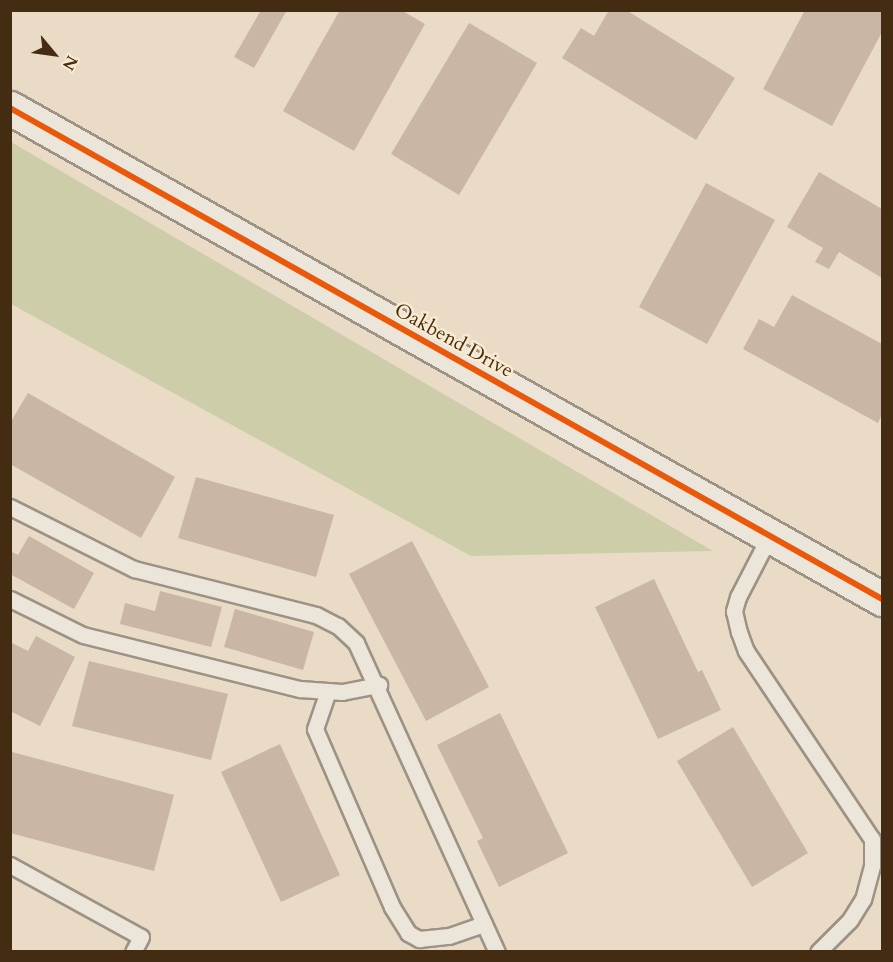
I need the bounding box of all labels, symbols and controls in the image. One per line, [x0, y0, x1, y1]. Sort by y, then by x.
north arrow [24, 24, 84, 84]
text: N [57, 51, 83, 74]
street label: Oakbend Drive [390, 297, 518, 383]

